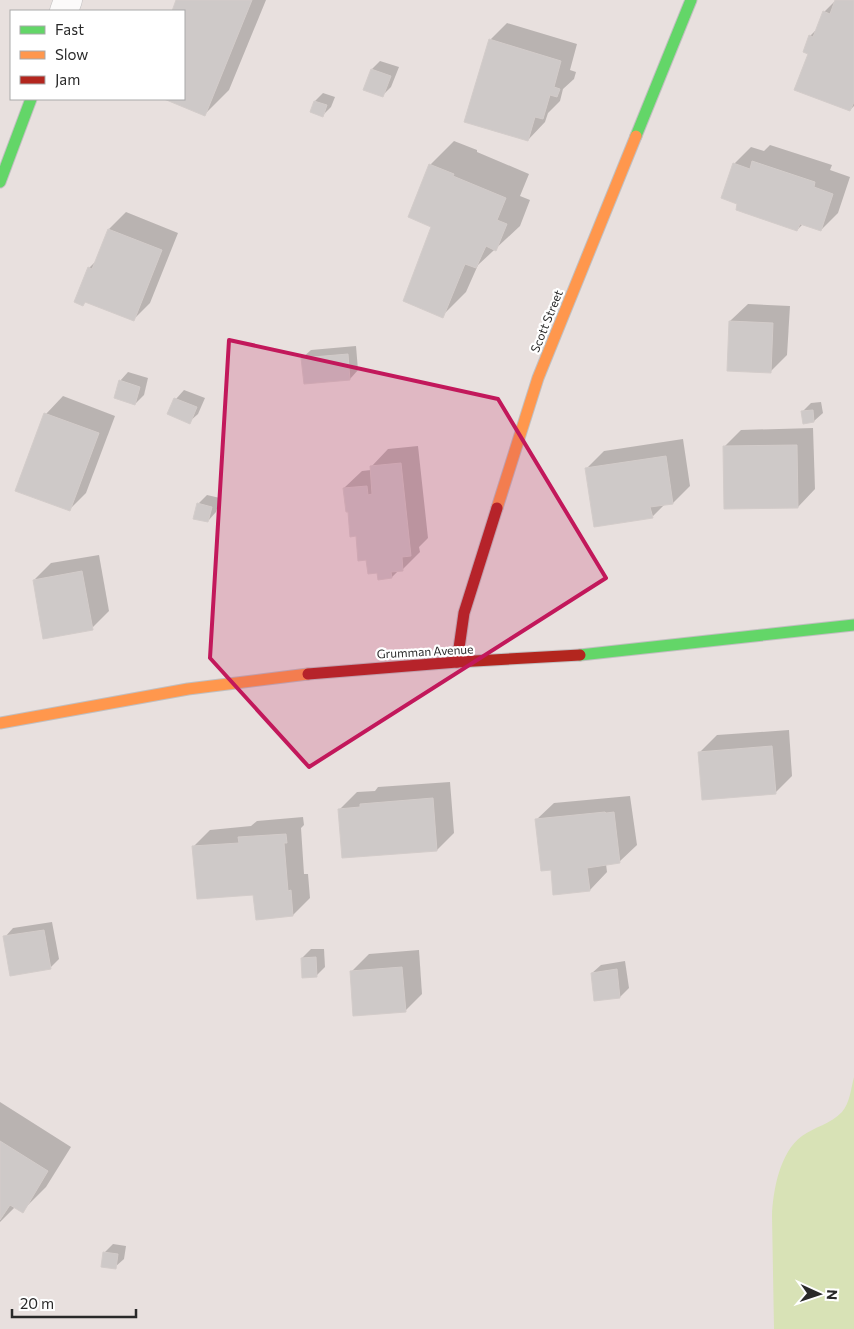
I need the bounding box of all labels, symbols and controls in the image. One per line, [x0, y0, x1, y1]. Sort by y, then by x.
legend [10, 10, 185, 100]
text: Fast [55, 20, 84, 38]
text: Slow [55, 45, 88, 63]
text: Jam [55, 70, 80, 88]
street label: Scott Street [527, 288, 565, 354]
street label: Grumman Avenue [376, 641, 474, 661]
north arrow [794, 1269, 844, 1319]
scale bar [12, 1286, 136, 1318]
text: N [824, 1289, 841, 1300]
text: 20 m [20, 1294, 54, 1312]

